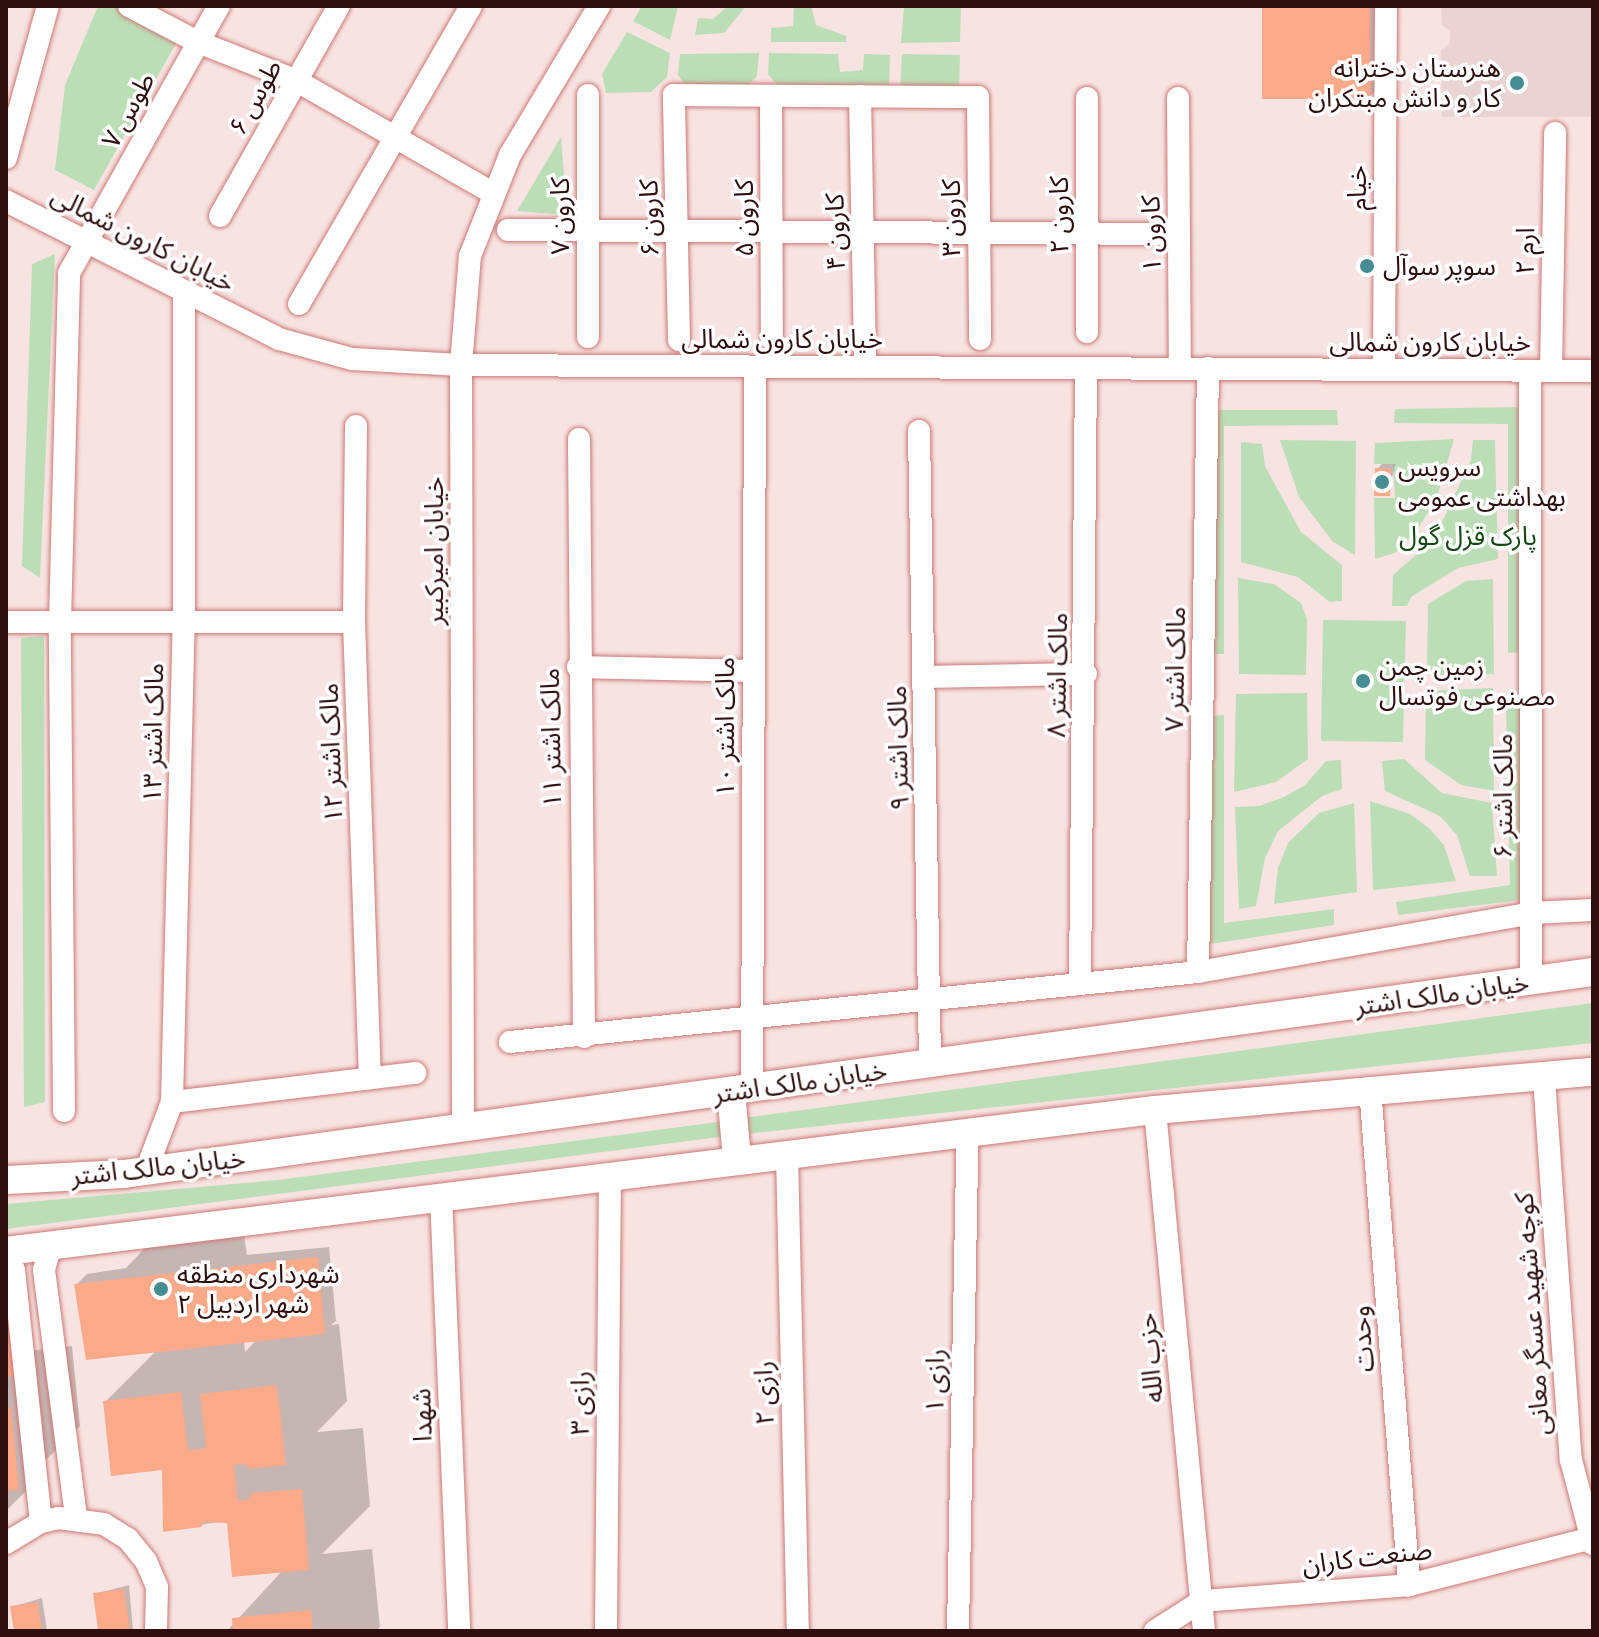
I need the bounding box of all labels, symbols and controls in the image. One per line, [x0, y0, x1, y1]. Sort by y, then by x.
place label: هنرستان دخترانه کار و دانش مبتکران [1308, 52, 1501, 114]
street label: طوس ۶ [222, 54, 288, 140]
street label: طوس ۷ [95, 67, 161, 153]
marker: هنرستان دخترانه کار و دانش مبتکران [1508, 74, 1526, 92]
street label: خیام [1341, 165, 1373, 211]
street label: کارون ۲ [1043, 176, 1075, 254]
street label: کارون ۷ [544, 177, 576, 255]
street label: خیابان کارون شمالی [46, 179, 240, 299]
street label: کارون ۶ [633, 179, 665, 257]
street label: کارون ۵ [728, 179, 760, 257]
street label: کارون ۳ [935, 179, 967, 257]
street label: کارون ۴ [819, 193, 851, 271]
street label: کارون ۱ [1135, 195, 1167, 273]
street label: ارم ۲ [1509, 227, 1541, 275]
place label: سوپر سوآل [1383, 250, 1496, 282]
marker: سوپر سوآل [1358, 257, 1376, 275]
street label: خیابان کارون شمالی [681, 323, 883, 355]
street label: خیابان کارون شمالی [1329, 326, 1531, 358]
place label: سرویس بهداشتی عمومی [1398, 451, 1566, 512]
marker: سرویس بهداشتی عمومی [1373, 473, 1391, 491]
street label: خیابان امیرکبیر [418, 477, 450, 625]
park label: پارک قزل گول [1399, 520, 1537, 552]
street label: مالک اشتر ۷ [1158, 606, 1192, 732]
street label: مالک اشتر ۸ [1040, 612, 1074, 738]
place label: زمین چمن مصنوعی فوتسال [1379, 650, 1555, 712]
street label: مالک اشتر ۱۰ [709, 657, 741, 797]
street label: مالک اشتر ۱۳ [136, 663, 170, 803]
street label: مالک اشتر ۱۱ [534, 668, 568, 808]
marker: زمین چمن مصنوعی فوتسال [1354, 672, 1372, 690]
street label: مالک اشتر ۱۲ [313, 682, 349, 824]
street label: مالک اشتر ۹ [881, 685, 915, 811]
street label: مالک اشتر ۶ [1487, 733, 1519, 859]
street label: خیابان مالک اشتر [1353, 966, 1531, 1022]
street label: خیابان مالک اشتر [711, 1054, 889, 1110]
street label: خیابان مالک اشتر [69, 1142, 247, 1192]
street label: کوچه شهید عسگر معانی [1508, 1192, 1556, 1436]
place label: شهرداری منطقه ۲ شهر اردبیل [177, 1258, 340, 1320]
marker: شهرداری منطقه ۲ شهر اردبیل [152, 1280, 170, 1298]
street label: وحدت [1344, 1305, 1380, 1373]
street label: حزب الله [1131, 1312, 1169, 1404]
street label: رازی ۱ [919, 1349, 951, 1413]
street label: رازی ۲ [748, 1361, 780, 1425]
street label: رازی ۳ [564, 1371, 596, 1435]
street label: شهدا [405, 1388, 439, 1442]
street label: صنعت کاران [1300, 1534, 1434, 1580]

